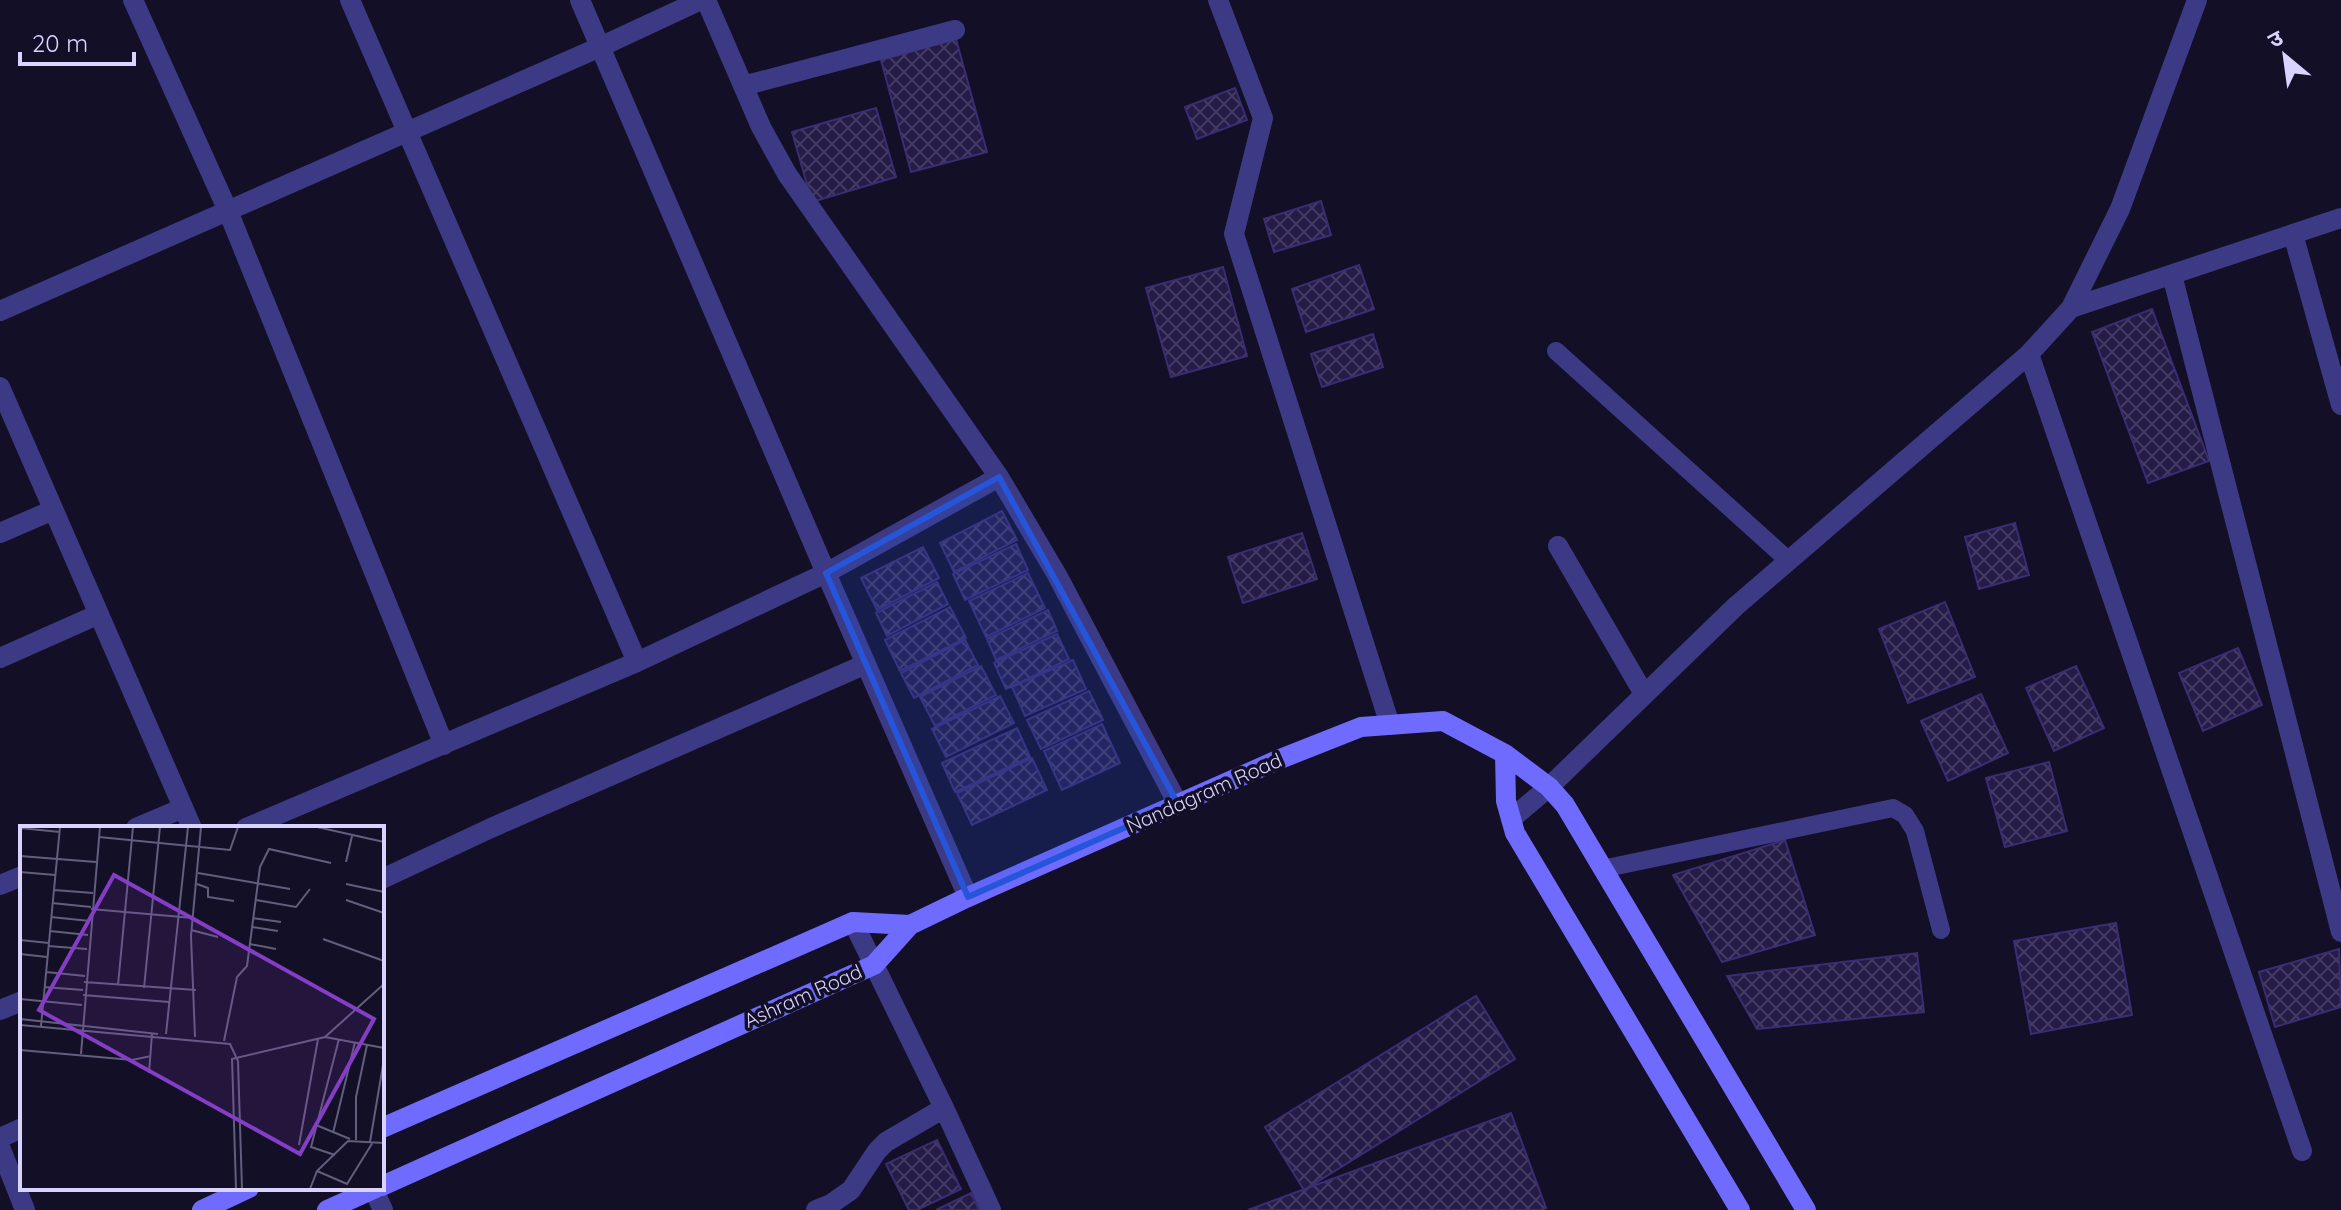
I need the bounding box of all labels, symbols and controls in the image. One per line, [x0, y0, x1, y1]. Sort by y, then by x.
scale bar [20, 16, 134, 66]
north arrow [2245, 16, 2325, 96]
text: उ [2263, 23, 2289, 54]
text: 20 m [32, 28, 88, 58]
street label: Nandagram Road [1122, 747, 1286, 838]
inset map [20, 826, 384, 1190]
street label: Ashram Road [740, 958, 866, 1033]

